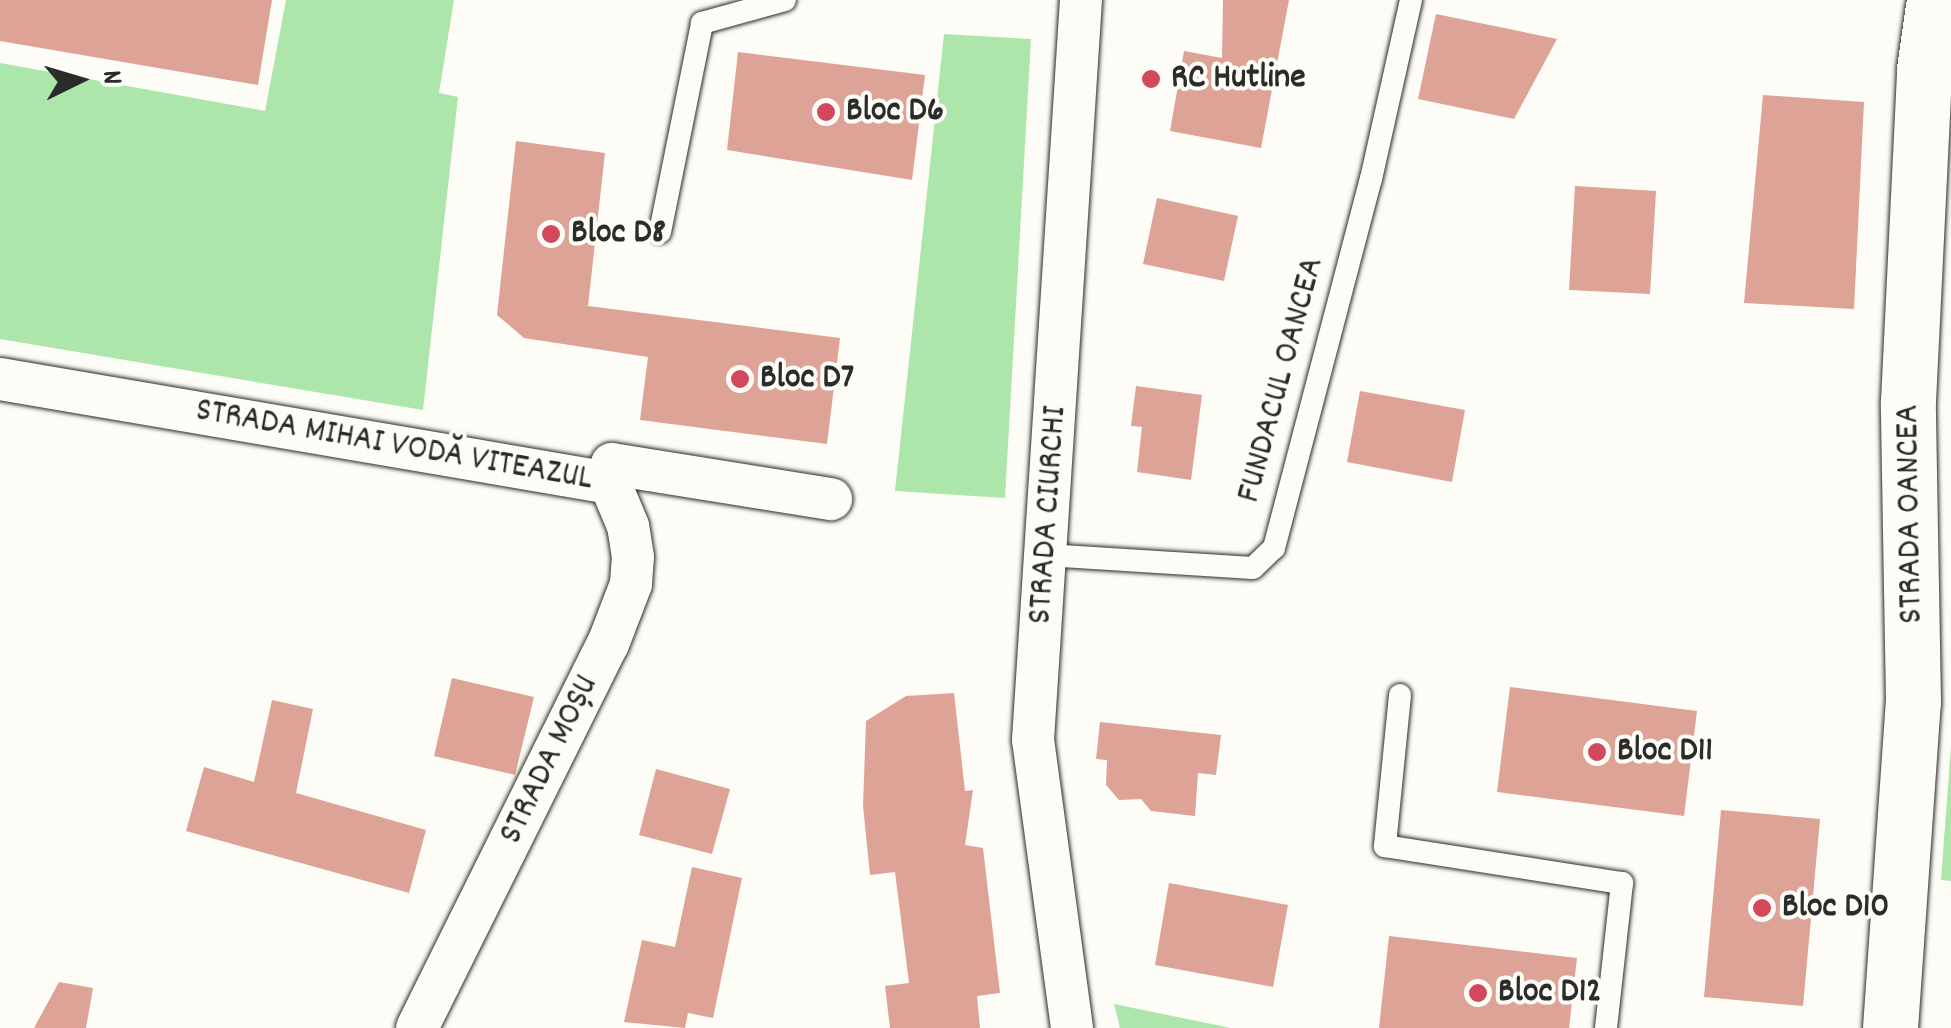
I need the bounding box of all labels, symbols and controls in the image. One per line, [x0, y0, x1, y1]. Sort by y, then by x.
north arrow [30, 30, 130, 130]
place label: RC Hutline [1171, 58, 1306, 100]
marker: RC Hutline [1140, 68, 1162, 90]
text: N [89, 69, 130, 86]
place label: Bloc D6 [846, 91, 944, 133]
marker: Bloc D6 [815, 101, 837, 123]
place label: Bloc D8 [571, 213, 666, 255]
marker: Bloc D8 [540, 223, 562, 245]
street label: FUNDACUL OANCEA [1229, 253, 1335, 507]
place label: Bloc D7 [760, 358, 854, 400]
marker: Bloc D7 [729, 368, 751, 390]
street label: STRADA MIHAI VODĂ VITEAZUL [192, 390, 596, 502]
street label: STRADA CIURCHI [1020, 404, 1078, 626]
street label: STRADA OANCEA [1888, 404, 1934, 624]
street label: STRADA MOȘU [491, 669, 609, 851]
place label: Bloc D11 [1617, 731, 1713, 773]
marker: Bloc D11 [1586, 741, 1608, 763]
place label: Bloc D10 [1782, 887, 1889, 929]
marker: Bloc D10 [1751, 897, 1773, 919]
place label: Bloc D12 [1498, 972, 1602, 1014]
marker: Bloc D12 [1467, 982, 1489, 1004]

